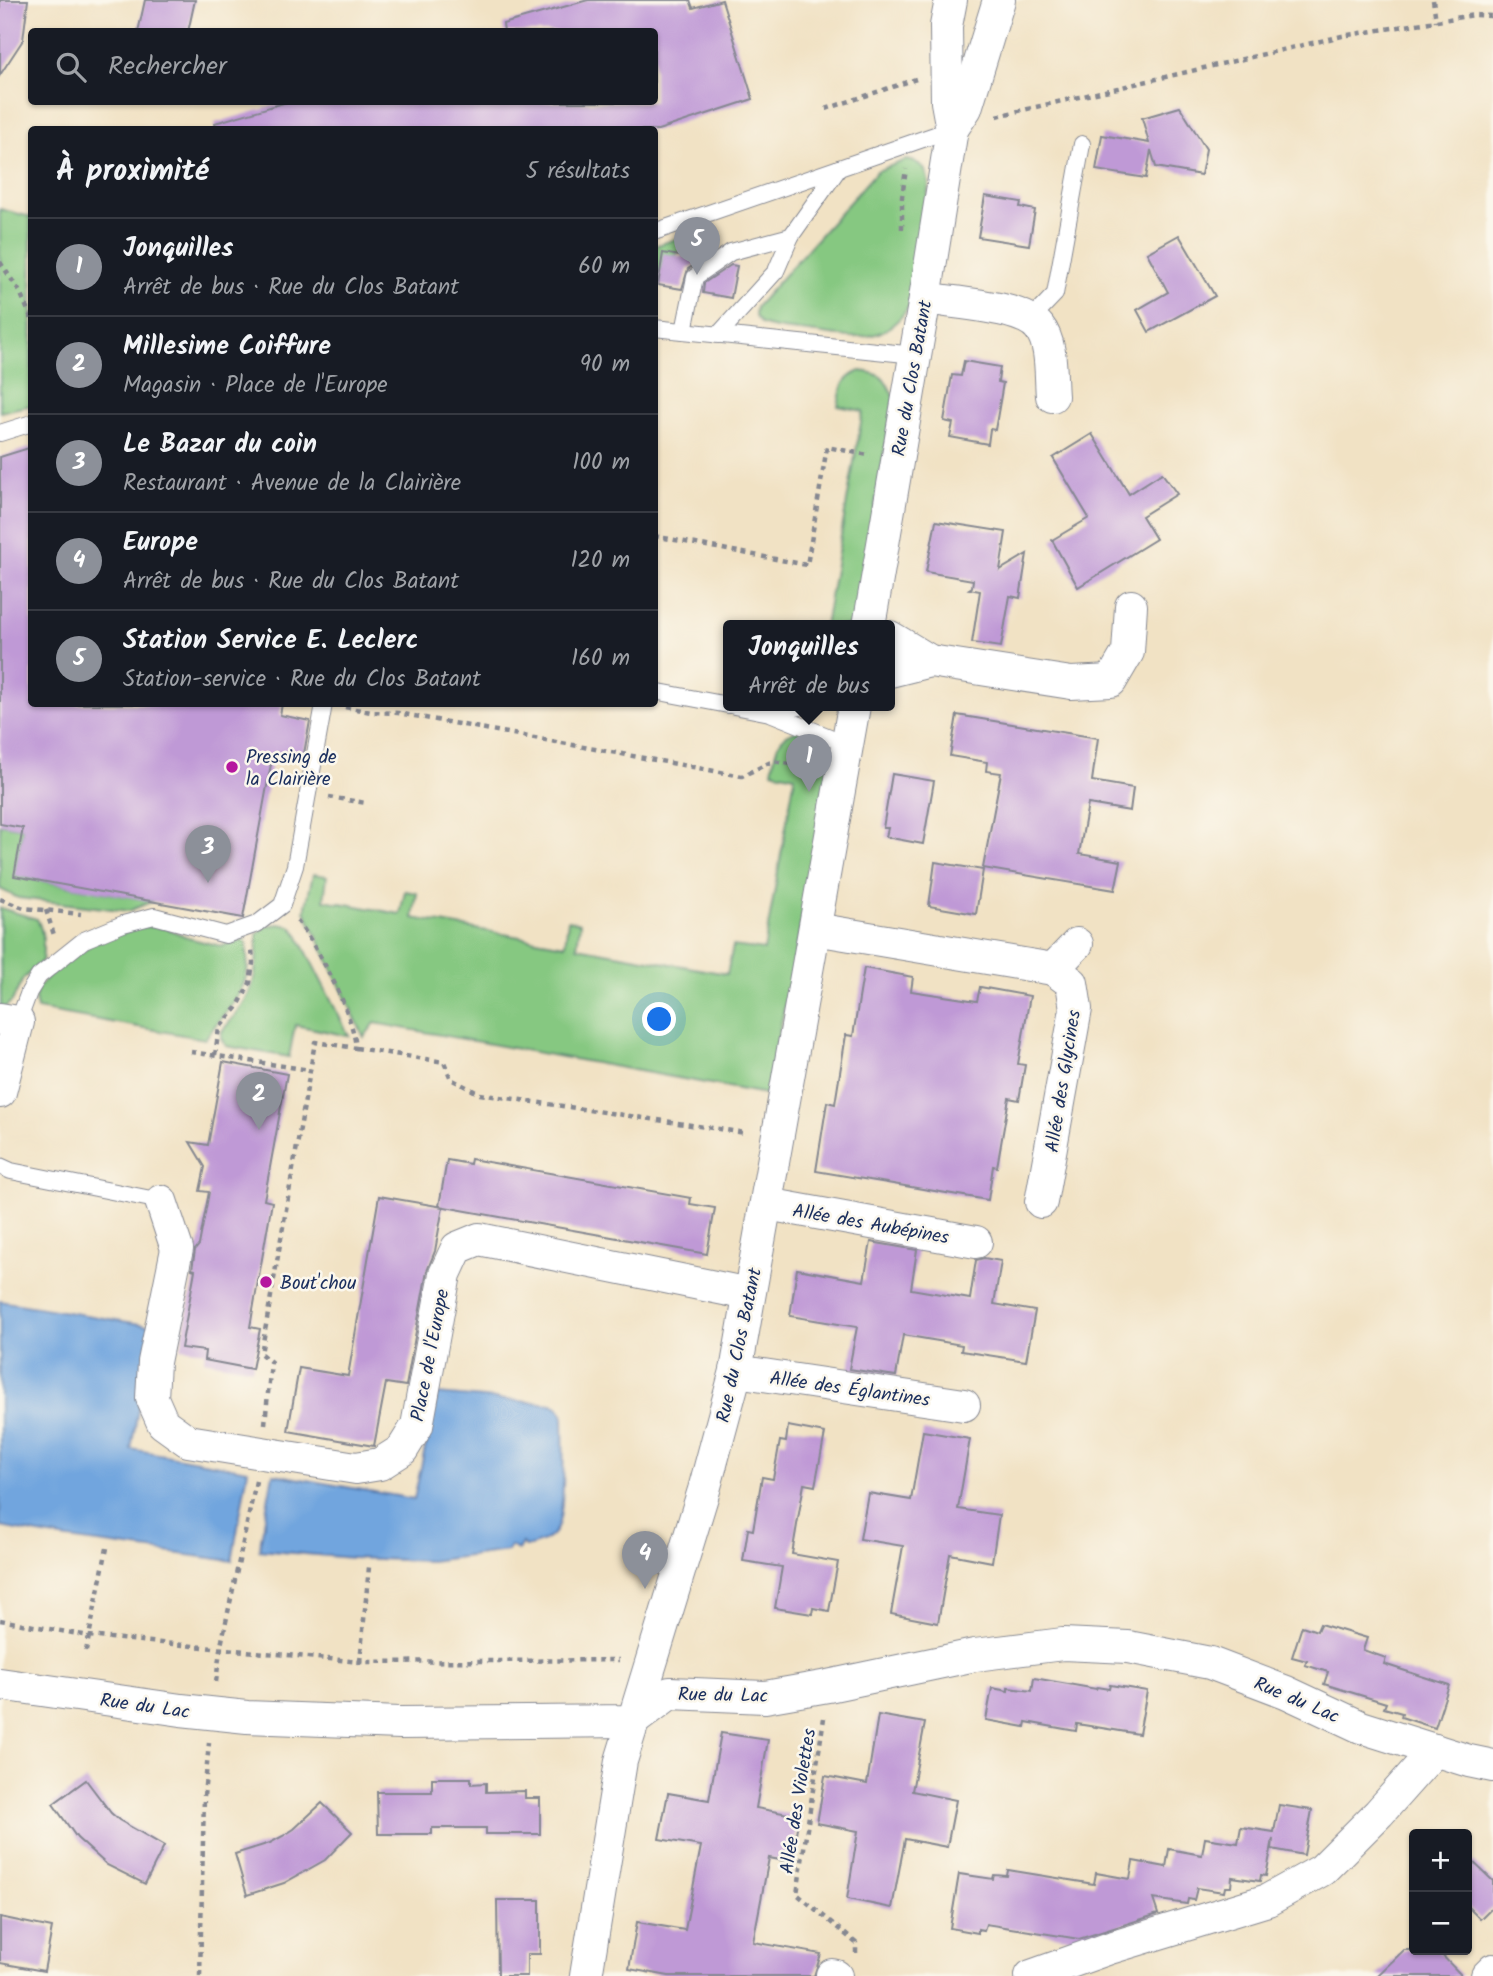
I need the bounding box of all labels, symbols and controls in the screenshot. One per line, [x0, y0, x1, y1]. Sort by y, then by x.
search box [28, 28, 658, 105]
text: Rechercher [108, 46, 227, 88]
icon: search [52, 48, 90, 86]
text: À proximité [56, 148, 209, 196]
text: 5 résultats [526, 154, 630, 190]
pin: 5 [674, 217, 720, 275]
text: Jonquilles [123, 228, 233, 270]
text: 1 [76, 249, 82, 285]
text: 60 m [578, 249, 630, 285]
text: Arrêt de bus · Rue du Clos Batant [123, 270, 459, 306]
street label: Rue du Clos Batant [884, 297, 942, 459]
text: Millesime Coiffure [123, 326, 331, 368]
text: 2 [72, 347, 86, 383]
text: 90 m [580, 347, 630, 383]
text: Magasin · Place de l'Europe [123, 368, 388, 404]
text: Le Bazar du coin [123, 424, 317, 466]
text: 3 [73, 445, 85, 481]
text: 100 m [572, 445, 630, 481]
text: Restaurant · Avenue de la Clairière [123, 466, 461, 502]
text: Europe [123, 522, 198, 564]
text: 4 [73, 543, 85, 579]
text: 120 m [570, 543, 630, 579]
text: Arrêt de bus · Rue du Clos Batant [123, 564, 459, 600]
text: Station Service E. Leclerc [123, 620, 419, 662]
popup [723, 620, 895, 711]
text: Jonquilles [748, 627, 859, 669]
text: 5 [73, 641, 85, 677]
text: 160 m [571, 641, 630, 677]
text: Station-service · Rue du Clos Batant [123, 662, 481, 698]
text: Arrêt de bus [748, 669, 870, 705]
pin: 1 [786, 734, 832, 792]
place label: Pressing de la Clairière [246, 743, 337, 795]
marker: Pressing de la Clairière [224, 759, 240, 775]
pin: 3 [185, 825, 231, 883]
your location [642, 1002, 676, 1036]
street label: Allée des Glycines [1038, 1008, 1090, 1155]
pin: 2 [236, 1072, 282, 1130]
street label: Allée des Aubépines [790, 1196, 951, 1254]
street label: Rue du Clos Batant [709, 1265, 771, 1426]
place label: Bout'chou [280, 1269, 356, 1299]
marker: Bout'chou [258, 1274, 274, 1290]
street label: Place de l'Europe [403, 1286, 459, 1424]
street label: Allée des Églantines [768, 1364, 932, 1416]
pin: 4 [622, 1531, 668, 1589]
street label: Rue du Lac [1249, 1669, 1344, 1732]
street label: Rue du Lac [678, 1680, 768, 1712]
street label: Rue du Lac [98, 1686, 192, 1728]
street label: Allée des Violettes [773, 1726, 825, 1876]
map controls [1409, 1829, 1472, 1955]
button: + [1409, 1829, 1472, 1892]
button: − [1409, 1892, 1472, 1955]

